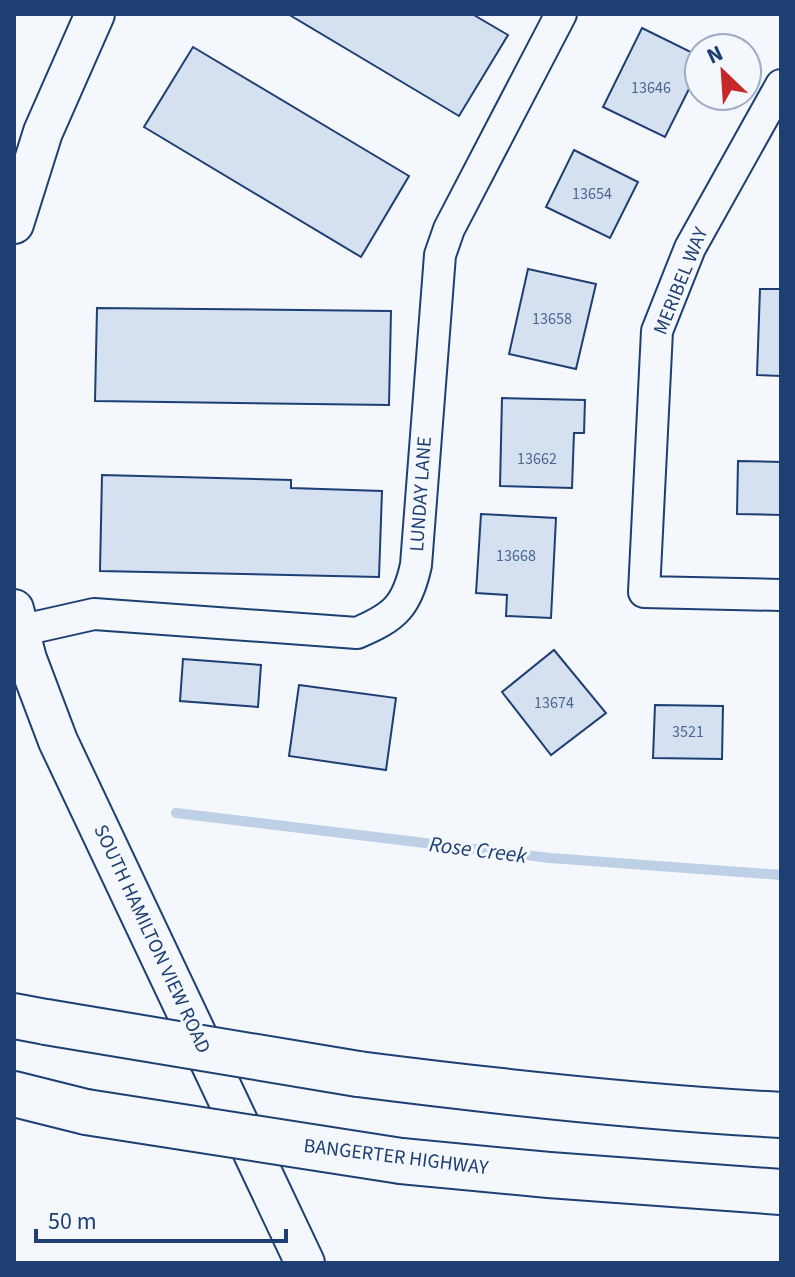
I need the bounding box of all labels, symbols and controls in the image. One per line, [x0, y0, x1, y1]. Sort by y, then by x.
north arrow [683, 32, 763, 112]
text: N [702, 37, 728, 72]
house number: 13646 [631, 77, 671, 99]
house number: 13654 [572, 183, 612, 205]
street label: MERIBEL WAY [647, 223, 715, 339]
house number: 13658 [532, 308, 572, 330]
street label: LUNDAY LANE [403, 436, 439, 552]
house number: 13662 [517, 448, 557, 470]
house number: 13668 [496, 545, 536, 567]
house number: 13674 [534, 692, 574, 714]
house number: 3521 [672, 721, 704, 743]
street label: SOUTH HAMILTON VIEW ROAD [87, 820, 217, 1058]
water label: Rose Creek [427, 828, 529, 872]
street label: BANGERTER HIGHWAY [302, 1132, 490, 1182]
scale bar [36, 1193, 286, 1243]
text: 50 m [48, 1204, 97, 1239]

